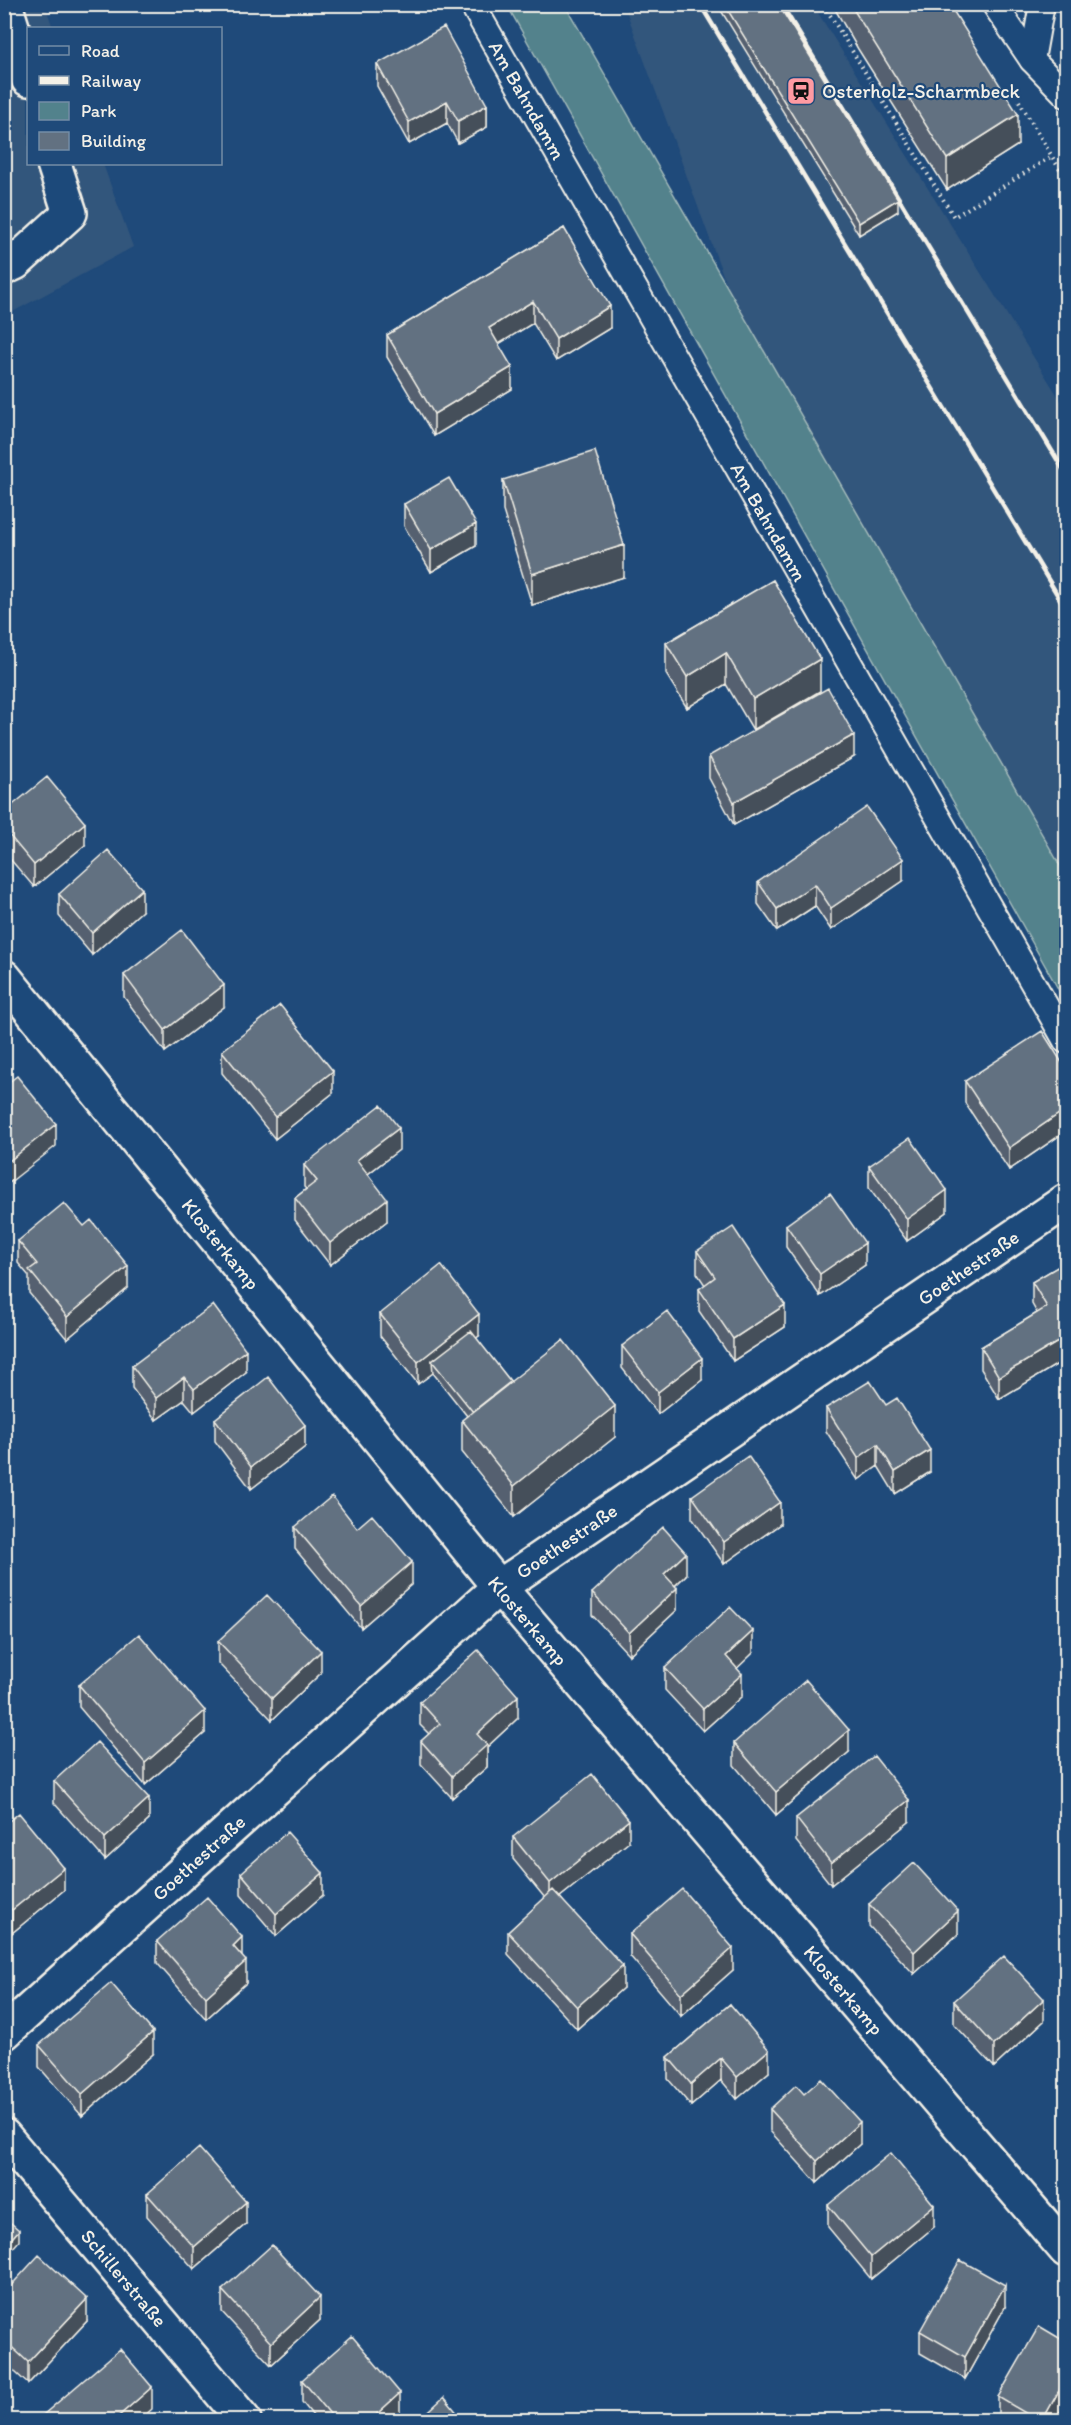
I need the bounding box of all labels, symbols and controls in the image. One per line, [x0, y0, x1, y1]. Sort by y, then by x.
legend [27, 27, 222, 165]
street label: Am Bahndamm [484, 37, 571, 164]
text: Road [81, 40, 120, 62]
text: Railway [81, 70, 142, 92]
station icon: Osterholz-Scharmbeck [785, 75, 817, 107]
place label: Osterholz-Scharmbeck [822, 79, 1021, 103]
text: Park [81, 100, 116, 122]
text: Building [81, 130, 147, 152]
street label: Am Bahndamm [725, 458, 812, 586]
street label: Klosterkamp [177, 1194, 265, 1295]
street label: Goethestraße [913, 1225, 1023, 1310]
street label: Goethestraße [511, 1498, 622, 1584]
street label: Klosterkamp [483, 1571, 573, 1671]
street label: Goethestraße [147, 1809, 250, 1906]
street label: Klosterkamp [799, 1940, 889, 2040]
street label: Schillerstraße [76, 2224, 172, 2332]

